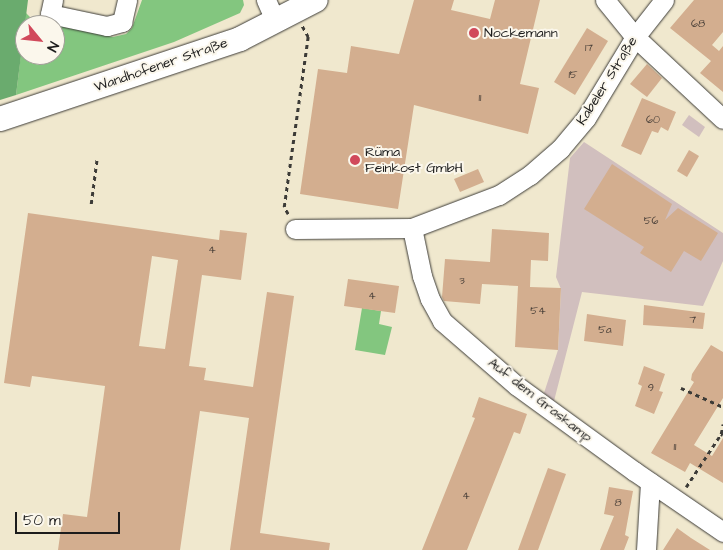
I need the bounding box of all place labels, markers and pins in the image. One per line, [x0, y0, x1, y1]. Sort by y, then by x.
place label: Nockemann [484, 25, 558, 41]
marker: Nockemann [468, 27, 480, 39]
place label: Rüma Feinkost GmbH [365, 144, 463, 176]
marker: Rüma Feinkost GmbH [349, 154, 361, 166]

